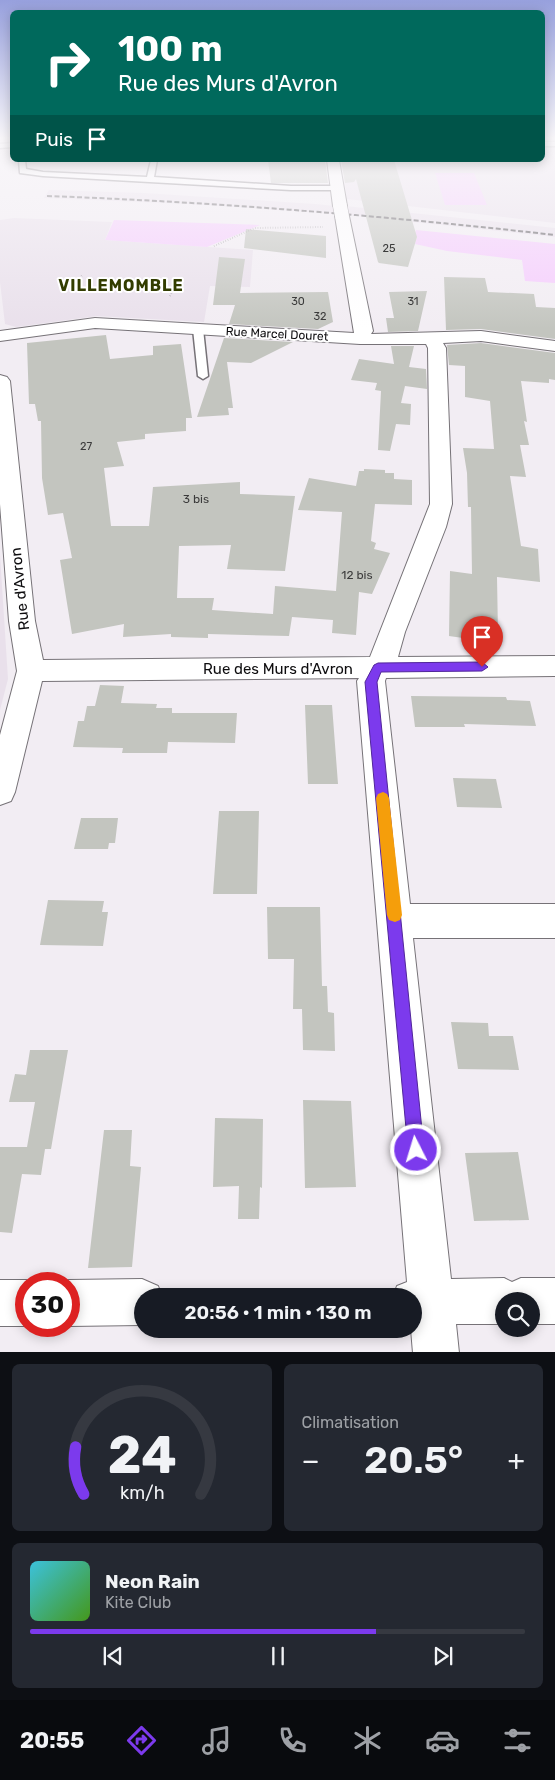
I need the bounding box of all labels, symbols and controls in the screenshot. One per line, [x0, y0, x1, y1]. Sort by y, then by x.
text: 100 m [118, 28, 223, 70]
icon: right [35, 30, 100, 95]
text: Rue des Murs d'Avron [118, 70, 338, 97]
icon: arrive [83, 125, 111, 153]
text: Puis [35, 128, 73, 151]
house number: 25 [383, 242, 396, 255]
district label: VILLEMOMBLE [58, 276, 184, 295]
house number: 30 [291, 295, 305, 308]
house number: 31 [407, 295, 419, 308]
house number: 32 [313, 310, 327, 323]
street label: Rue Marcel Douret [225, 324, 329, 344]
house number: 27 [80, 440, 92, 453]
house number: 3 bis [183, 492, 209, 506]
street label: Rue d'Avron [7, 547, 33, 631]
house number: 12 bis [341, 568, 373, 582]
pin [461, 616, 503, 667]
icon: arrive [468, 623, 496, 651]
street label: Rue des Murs d'Avron [203, 660, 353, 678]
position arrow [389, 1123, 441, 1175]
speed limit sign: 30 [15, 1272, 80, 1337]
map controls [495, 1292, 540, 1337]
button: search [495, 1292, 540, 1337]
text: 20:56 · 1 min · 130 m [185, 1301, 371, 1324]
text: Climatisation [302, 1413, 399, 1432]
text: 24 [107, 1424, 176, 1486]
text: 20.5° [364, 1437, 463, 1483]
text: − [302, 1444, 320, 1477]
text: + [508, 1444, 525, 1477]
text: km/h [119, 1482, 164, 1503]
text: Neon Rain [105, 1570, 200, 1593]
text: Kite Club [105, 1593, 171, 1612]
icon: previous [99, 1642, 127, 1670]
icon: pause [264, 1642, 292, 1670]
icon: next [429, 1642, 457, 1670]
icon: directions [124, 1723, 159, 1758]
icon: music [199, 1723, 234, 1758]
icon: phone [275, 1723, 310, 1758]
icon: climate [350, 1723, 385, 1758]
icon: car [425, 1723, 460, 1758]
icon: filters [500, 1723, 535, 1758]
text: 20:55 [20, 1727, 84, 1754]

